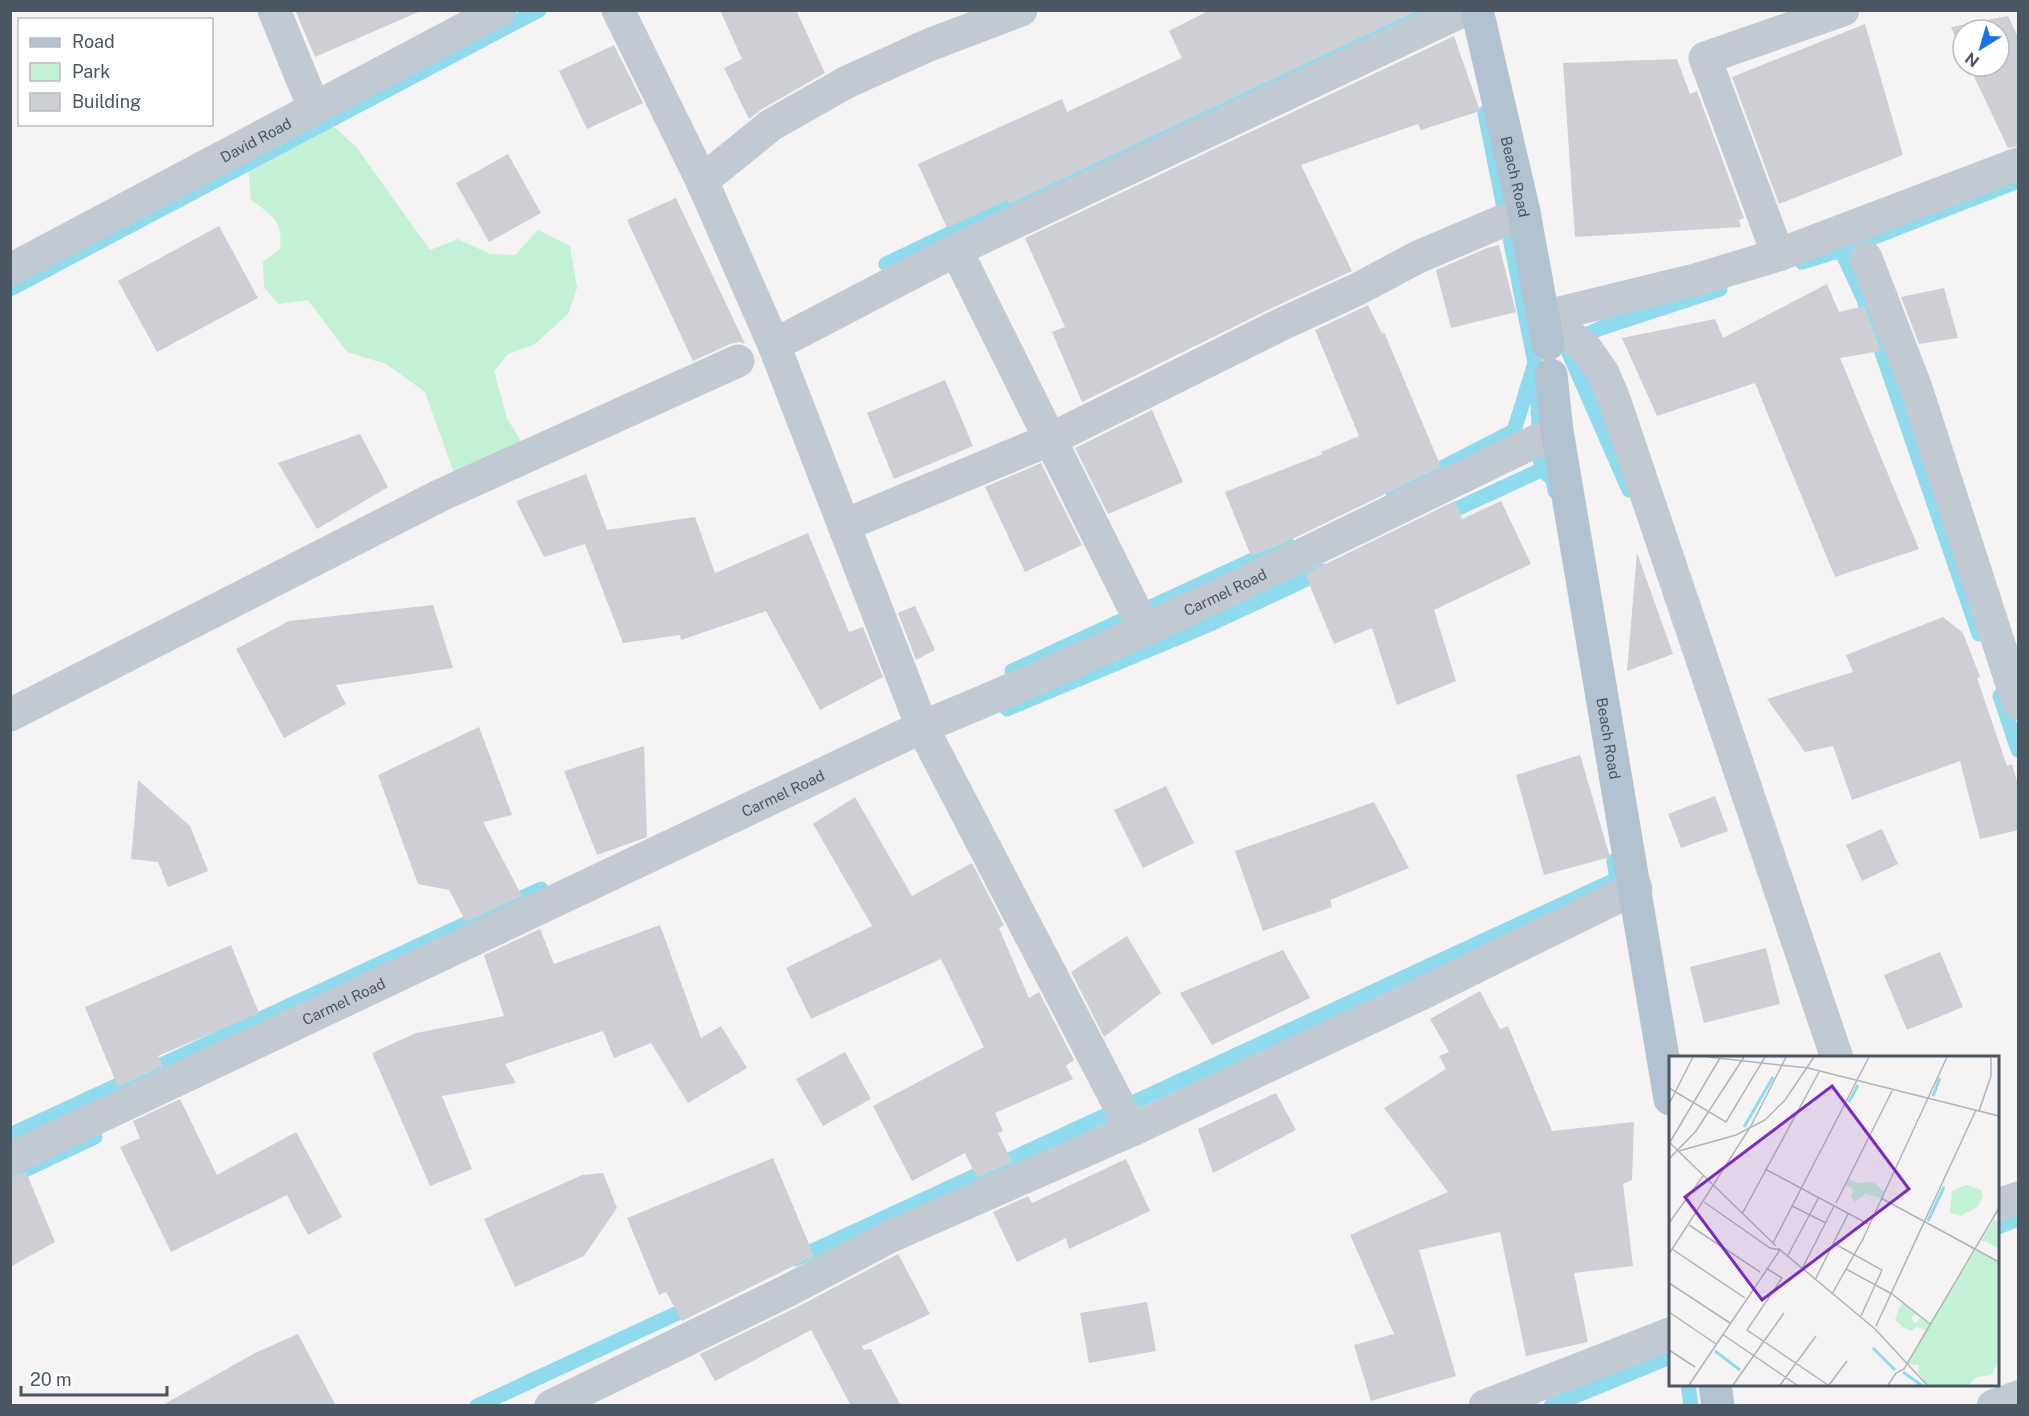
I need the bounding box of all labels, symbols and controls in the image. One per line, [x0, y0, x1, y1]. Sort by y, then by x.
legend [18, 18, 213, 126]
north arrow [1951, 18, 2011, 78]
text: Road [72, 31, 115, 52]
text: N [1962, 48, 1983, 71]
text: Park [72, 61, 110, 82]
text: Building [72, 91, 141, 112]
street label: David Road [217, 114, 294, 165]
street label: Beach Road [1498, 134, 1533, 218]
street label: Carmel Road [1181, 565, 1269, 619]
street label: Beach Road [1594, 696, 1624, 781]
street label: Carmel Road [739, 766, 827, 820]
street label: Carmel Road [299, 974, 388, 1028]
inset map [1669, 1056, 1999, 1386]
scale bar [21, 1359, 166, 1397]
text: 20 m [30, 1369, 72, 1390]

